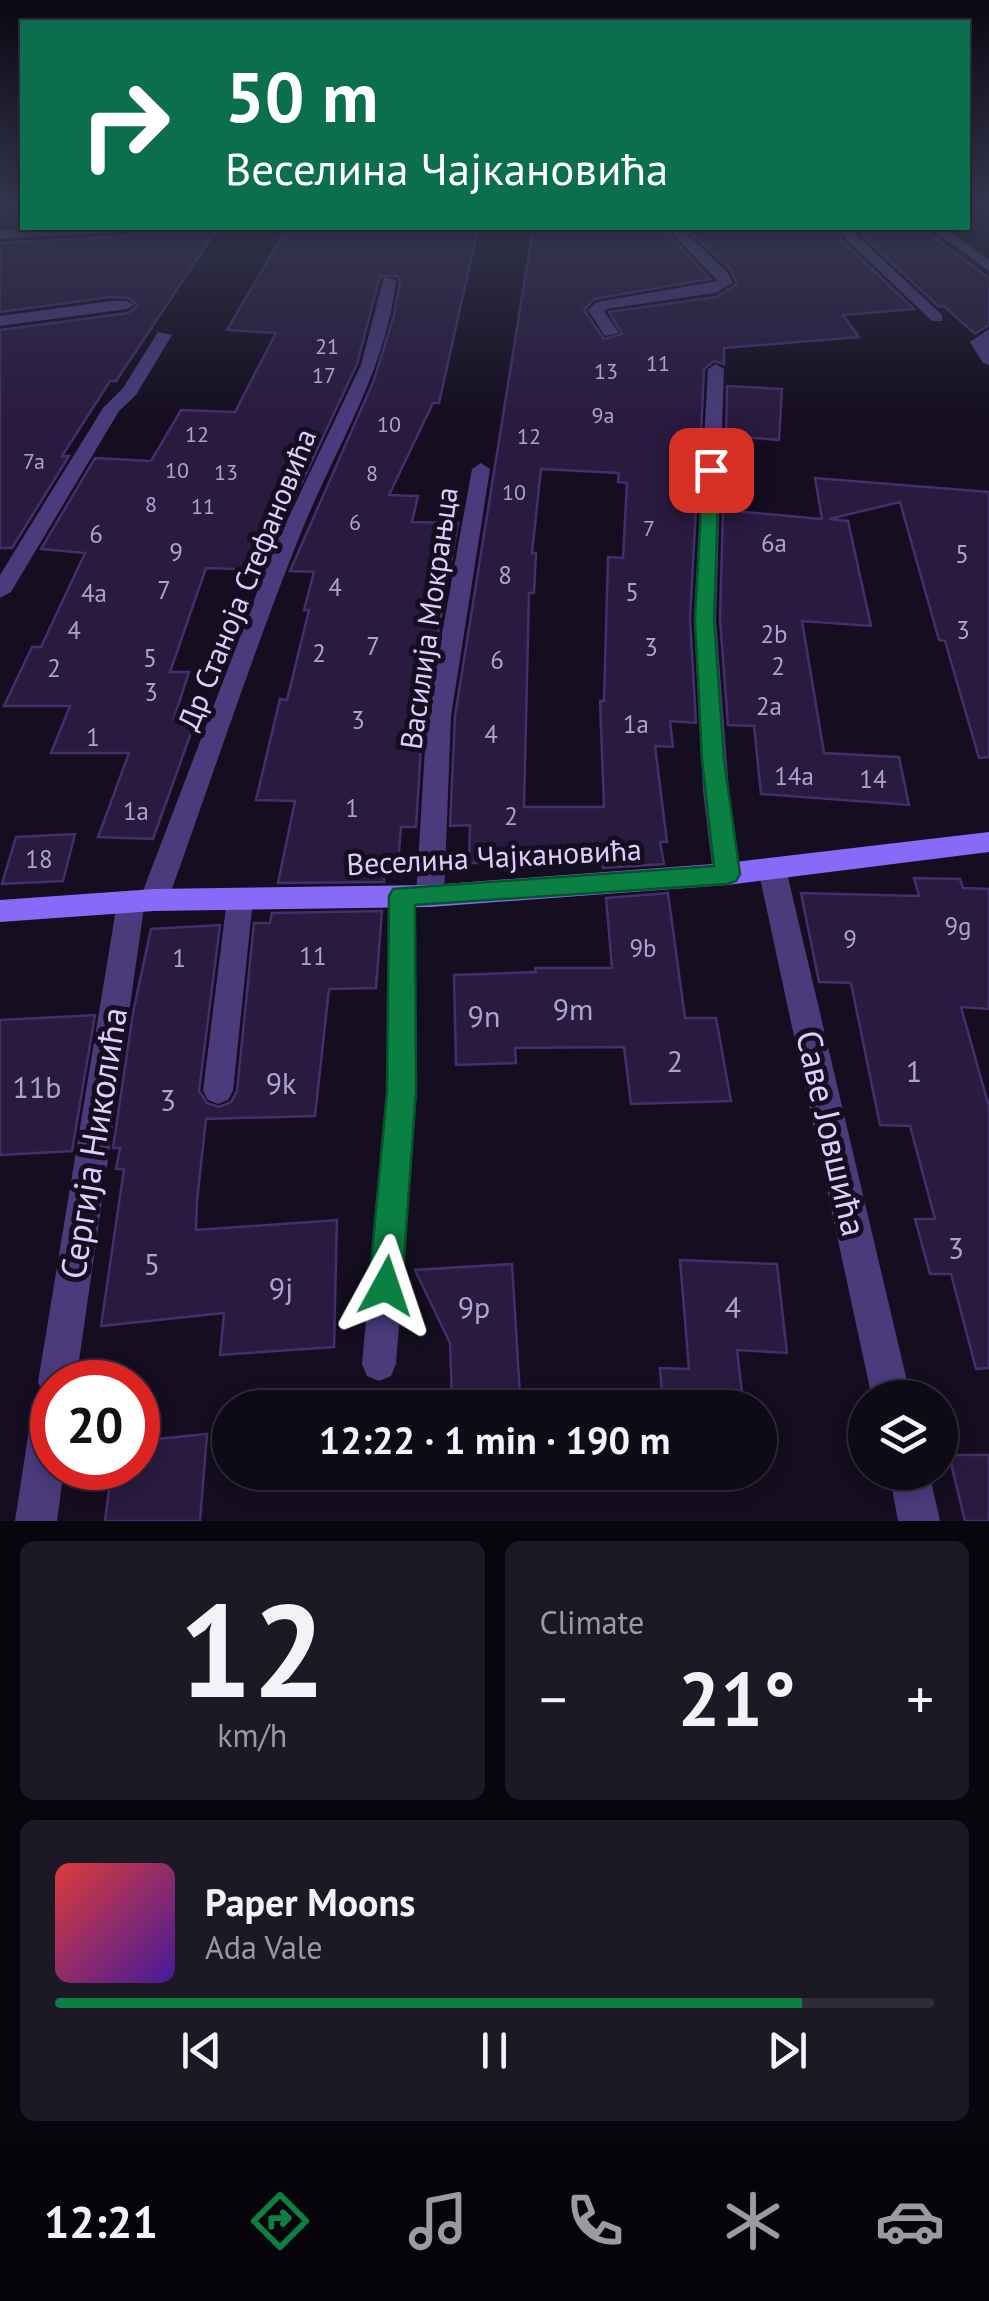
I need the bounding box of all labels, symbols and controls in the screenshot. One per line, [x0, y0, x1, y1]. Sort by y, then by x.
text: 50 m [225, 51, 378, 141]
icon: right [60, 60, 190, 190]
text: Веселина Чајкановића [225, 139, 668, 197]
house number: 21 [315, 332, 339, 360]
house number: 11 [646, 349, 670, 377]
house number: 13 [594, 357, 618, 385]
house number: 17 [312, 361, 336, 389]
house number: 9a [592, 401, 614, 429]
house number: 10 [377, 410, 401, 438]
house number: 12 [185, 420, 209, 448]
house number: 12 [517, 422, 541, 450]
street label: Др Станоја Стефановића [168, 423, 324, 735]
pin [669, 428, 754, 513]
icon: arrive [684, 443, 739, 498]
house number: 7a [23, 447, 45, 475]
house number: 10 [165, 456, 189, 484]
house number: 13 [214, 458, 238, 486]
house number: 8 [366, 459, 378, 487]
house number: 10 [502, 478, 526, 506]
street label: Василија Мокрањца [390, 484, 466, 752]
house number: 8 [145, 490, 157, 518]
house number: 11 [191, 492, 215, 520]
house number: 6 [349, 508, 361, 536]
house number: 7 [643, 514, 655, 542]
house number: 6 [89, 518, 103, 550]
house number: 6a [761, 527, 787, 559]
house number: 9 [169, 536, 183, 568]
house number: 5 [955, 538, 969, 570]
house number: 8 [498, 559, 512, 591]
house number: 4 [328, 571, 342, 603]
house number: 7 [157, 574, 171, 606]
house number: 5 [625, 576, 639, 608]
house number: 4a [81, 577, 107, 609]
house number: 4 [67, 614, 81, 646]
house number: 3 [956, 614, 970, 646]
house number: 2b [760, 618, 788, 650]
house number: 7 [366, 630, 380, 662]
house number: 3 [644, 631, 658, 663]
house number: 2 [312, 637, 326, 669]
house number: 5 [143, 642, 157, 674]
house number: 6 [490, 644, 504, 676]
house number: 2 [771, 650, 785, 682]
house number: 2 [47, 652, 61, 684]
house number: 3 [144, 676, 158, 708]
house number: 2a [756, 690, 782, 722]
house number: 3 [351, 704, 365, 736]
house number: 1a [623, 708, 649, 740]
house number: 4 [484, 718, 498, 750]
house number: 1 [86, 721, 100, 753]
house number: 14a [774, 760, 814, 792]
house number: 14 [859, 763, 887, 795]
house number: 1 [345, 792, 359, 824]
house number: 1a [123, 795, 149, 827]
house number: 2 [504, 800, 518, 832]
street label: Веселина Чајкановића [345, 829, 643, 883]
house number: 18 [25, 843, 53, 875]
house number: 9g [944, 910, 972, 942]
house number: 9 [843, 923, 857, 955]
house number: 9b [629, 932, 657, 964]
house number: 11 [299, 940, 327, 972]
house number: 1 [172, 942, 186, 974]
house number: 9m [553, 989, 593, 1028]
house number: 9n [468, 996, 500, 1035]
street label: Сергија Николића [49, 1004, 137, 1282]
street label: Саве Јовшића [786, 1026, 878, 1240]
house number: 2 [667, 1041, 683, 1080]
house number: 1 [906, 1051, 922, 1090]
house number: 9k [266, 1063, 297, 1102]
house number: 11b [13, 1067, 61, 1106]
house number: 3 [160, 1080, 176, 1119]
house number: 3 [948, 1228, 964, 1267]
position arrow [334, 1234, 438, 1338]
house number: 5 [144, 1244, 160, 1283]
house number: 9j [269, 1268, 293, 1307]
house number: 9p [458, 1287, 490, 1326]
house number: 4 [725, 1287, 741, 1326]
speed limit sign: 20 [30, 1360, 160, 1490]
map controls [848, 1380, 958, 1490]
button: layers [848, 1380, 958, 1490]
text: 12:22 · 1 min · 190 m [319, 1415, 670, 1464]
text: 12 [179, 1565, 326, 1733]
text: Climate [540, 1601, 644, 1643]
text: 21° [678, 1650, 796, 1747]
text: − [540, 1663, 567, 1734]
text: + [906, 1663, 934, 1734]
text: km/h [217, 1714, 287, 1756]
text: Paper Moons [205, 1877, 415, 1926]
text: Ada Vale [205, 1926, 322, 1968]
icon: previous [174, 2023, 229, 2078]
icon: pause [467, 2023, 522, 2078]
icon: next [760, 2023, 815, 2078]
icon: directions [245, 2186, 315, 2256]
icon: music [403, 2186, 473, 2256]
icon: phone [560, 2186, 630, 2256]
icon: climate [718, 2186, 788, 2256]
icon: car [875, 2186, 945, 2256]
text: 12:21 [44, 2192, 158, 2250]

